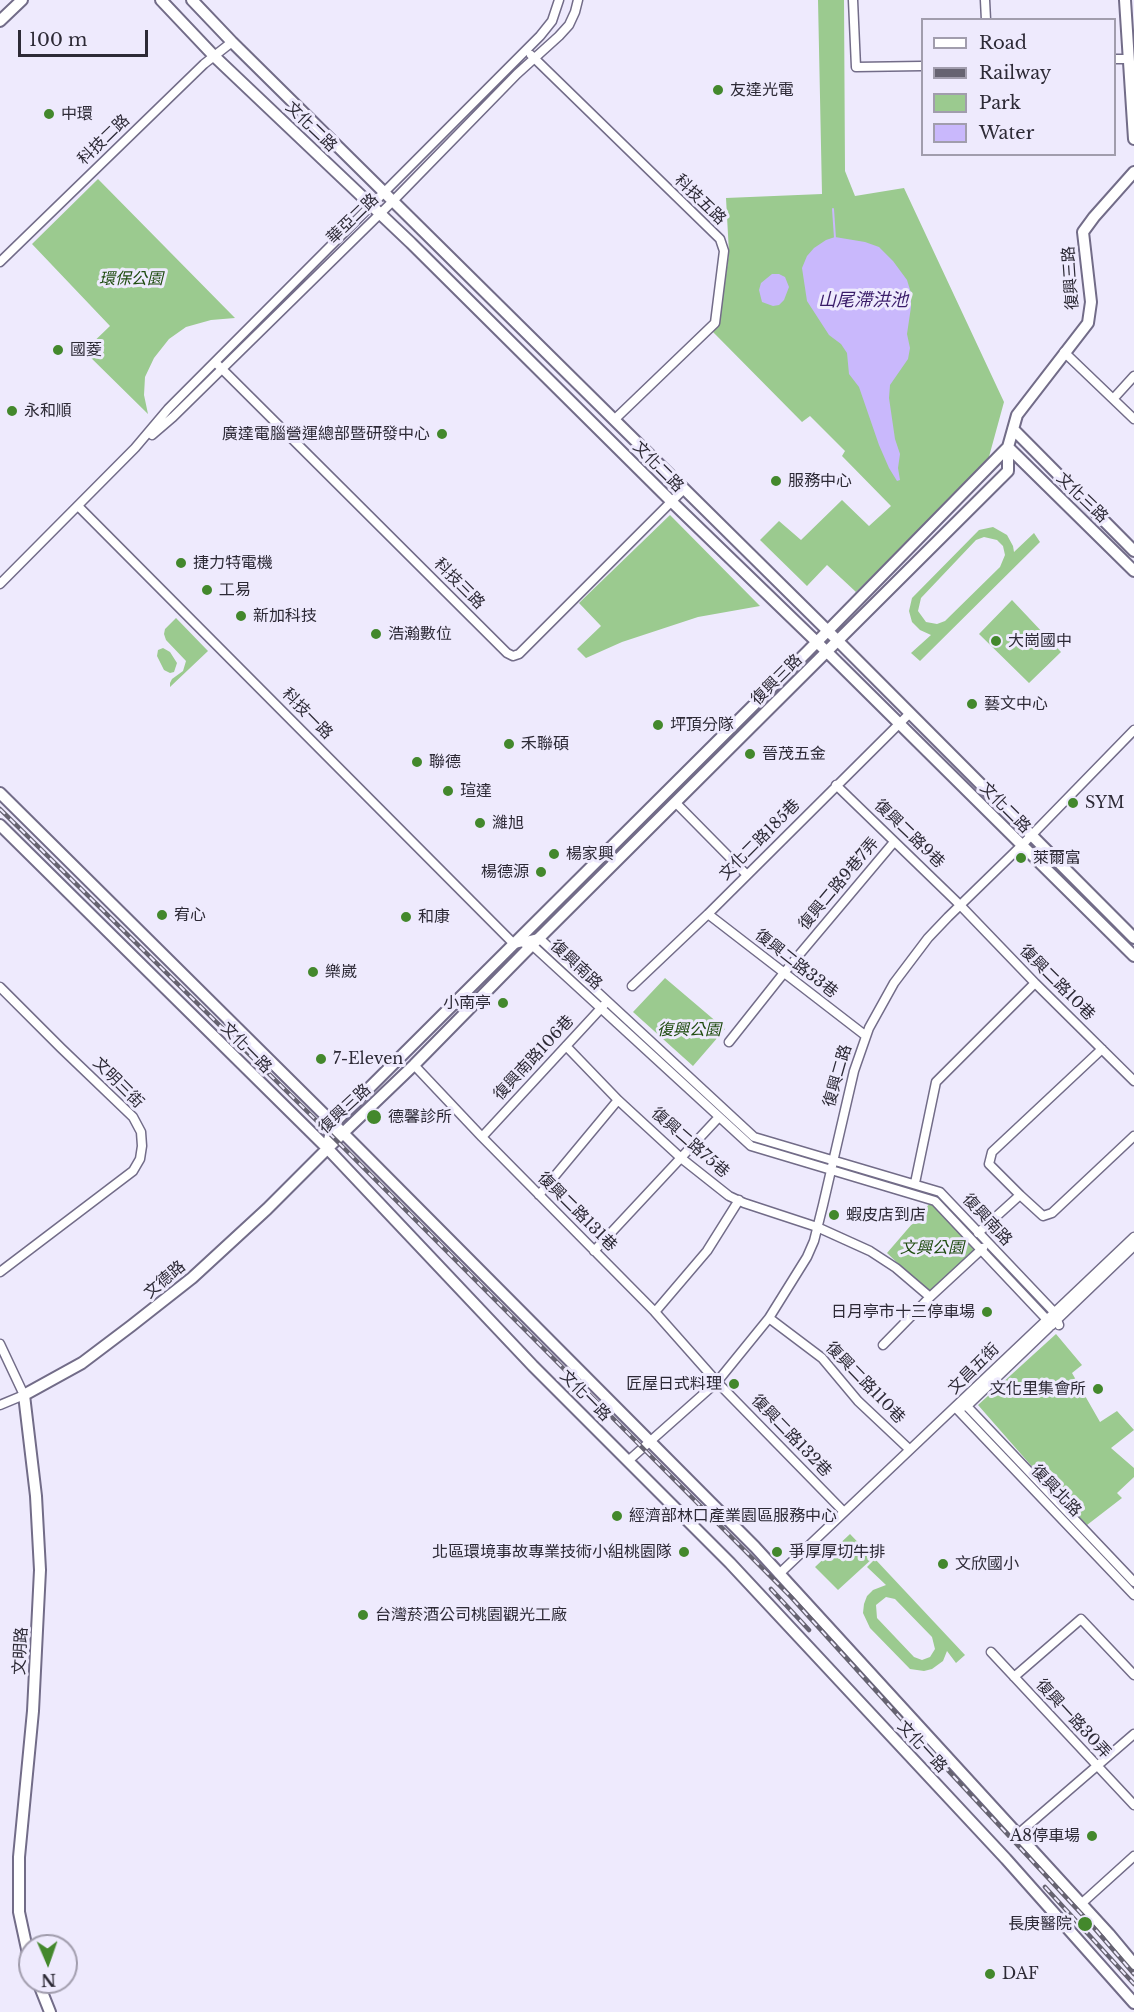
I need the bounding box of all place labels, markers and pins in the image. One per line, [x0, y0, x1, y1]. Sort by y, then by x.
place label: 友達光電 [730, 80, 794, 100]
marker: 友達光電 [711, 83, 725, 97]
place label: 中環 [61, 104, 93, 124]
marker: 中環 [42, 107, 56, 121]
place label: 國菱 [70, 340, 102, 360]
marker: 國菱 [51, 343, 65, 357]
place label: 永和順 [24, 401, 72, 421]
marker: 永和順 [5, 404, 19, 418]
place label: 廣達電腦營運總部暨研發中心 [222, 424, 430, 444]
marker: 廣達電腦營運總部暨研發中心 [435, 427, 449, 441]
place label: 服務中心 [788, 471, 852, 491]
marker: 服務中心 [769, 474, 783, 488]
place label: 捷力特電機 [193, 553, 273, 573]
marker: 捷力特電機 [174, 556, 188, 570]
place label: 工易 [219, 580, 251, 600]
marker: 工易 [200, 583, 214, 597]
place label: 新加科技 [253, 606, 317, 626]
marker: 新加科技 [234, 609, 248, 623]
place label: 浩瀚數位 [388, 624, 452, 644]
marker: 浩瀚數位 [369, 627, 383, 641]
place label: 大崗國中 [1008, 631, 1072, 651]
marker: 大崗國中 [989, 634, 1003, 648]
place label: 藝文中心 [984, 694, 1048, 714]
marker: 藝文中心 [965, 697, 979, 711]
place label: 坪頂分隊 [670, 715, 734, 735]
marker: 坪頂分隊 [651, 718, 665, 732]
place label: 禾聯碩 [521, 734, 569, 754]
marker: 禾聯碩 [502, 737, 516, 751]
place label: 晉茂五金 [762, 744, 826, 764]
marker: 晉茂五金 [743, 747, 757, 761]
place label: 聯德 [429, 752, 461, 772]
marker: 聯德 [410, 755, 424, 769]
place label: 瑄達 [460, 781, 492, 801]
marker: 瑄達 [441, 784, 455, 798]
place label: SYM [1085, 793, 1124, 813]
marker: SYM [1066, 796, 1080, 810]
place label: 濰旭 [492, 813, 524, 833]
marker: 濰旭 [473, 816, 487, 830]
place label: 楊家興 [566, 844, 614, 864]
marker: 楊家興 [547, 847, 561, 861]
place label: 萊爾富 [1033, 848, 1081, 868]
marker: 萊爾富 [1014, 851, 1028, 865]
place label: 楊德源 [481, 862, 529, 882]
marker: 楊德源 [534, 865, 548, 879]
place label: 宥心 [174, 905, 206, 925]
place label: 和康 [418, 907, 450, 927]
marker: 宥心 [155, 908, 169, 922]
marker: 和康 [399, 910, 413, 924]
place label: 樂崴 [325, 962, 357, 982]
marker: 樂崴 [306, 965, 320, 979]
place label: 小南亭 [443, 993, 491, 1013]
marker: 小南亭 [496, 996, 510, 1010]
place label: 7-Eleven [333, 1049, 403, 1069]
marker: 7-Eleven [314, 1052, 328, 1066]
place label: 德馨診所 [388, 1107, 452, 1127]
marker: 德馨診所 [365, 1108, 383, 1126]
place label: 蝦皮店到店 [846, 1205, 926, 1225]
marker: 蝦皮店到店 [827, 1208, 841, 1222]
place label: 日月亭市十三停車場 [831, 1302, 975, 1322]
marker: 日月亭市十三停車場 [980, 1305, 994, 1319]
place label: 匠屋日式料理 [626, 1374, 722, 1394]
marker: 匠屋日式料理 [727, 1377, 741, 1391]
place label: 文化里集會所 [990, 1379, 1086, 1399]
marker: 文化里集會所 [1091, 1382, 1105, 1396]
place label: 經濟部林口產業園區服務中心 [629, 1506, 837, 1526]
marker: 經濟部林口產業園區服務中心 [610, 1509, 624, 1523]
place label: 北區環境事故專業技術小組桃園隊 [432, 1542, 672, 1562]
place label: 爭厚厚切牛排 [789, 1542, 885, 1562]
marker: 北區環境事故專業技術小組桃園隊 [677, 1545, 691, 1559]
marker: 爭厚厚切牛排 [770, 1545, 784, 1559]
place label: 文欣國小 [955, 1554, 1019, 1574]
marker: 文欣國小 [936, 1557, 950, 1571]
place label: 台灣菸酒公司桃園觀光工廠 [375, 1605, 567, 1625]
marker: 台灣菸酒公司桃園觀光工廠 [356, 1608, 370, 1622]
place label: A8停車場 [1010, 1826, 1080, 1846]
marker: A8停車場 [1085, 1829, 1099, 1843]
place label: 長庚醫院 [1008, 1914, 1072, 1934]
marker: 長庚醫院 [1076, 1915, 1094, 1933]
place label: DAF [1002, 1964, 1039, 1984]
marker: DAF [983, 1967, 997, 1981]

